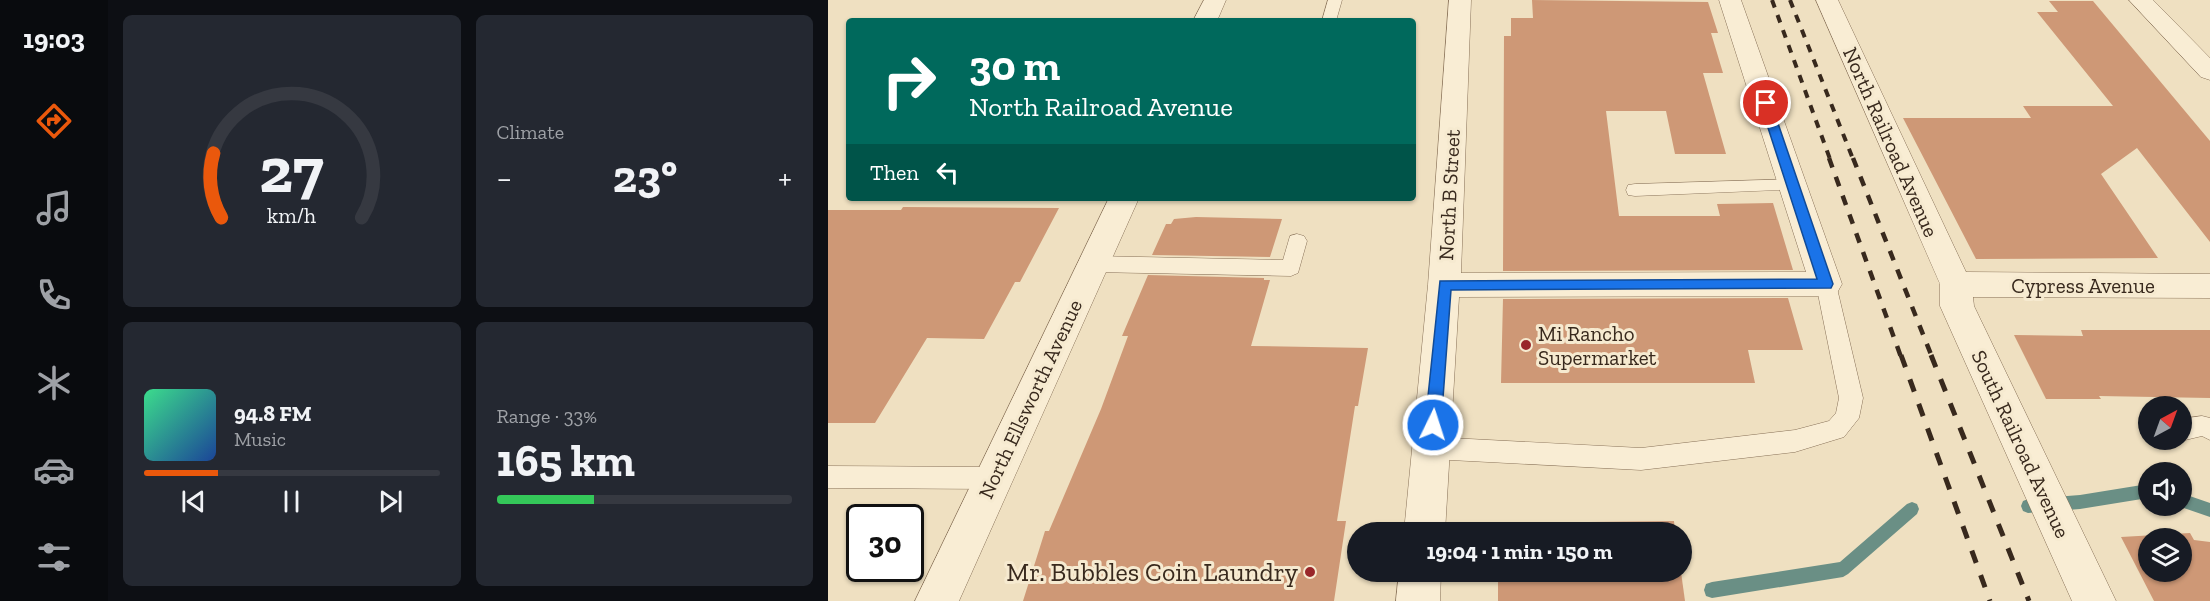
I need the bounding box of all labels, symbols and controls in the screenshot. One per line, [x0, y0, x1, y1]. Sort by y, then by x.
text: 19:03 [23, 23, 85, 55]
text: 30 m [969, 40, 1060, 91]
icon: right [870, 42, 948, 120]
street label: North Railroad Avenue [1838, 43, 1944, 241]
pin [1740, 77, 1791, 128]
icon: arrive [1749, 86, 1782, 119]
text: North Railroad Avenue [969, 91, 1233, 123]
icon: directions [33, 100, 75, 142]
text: Climate [497, 120, 564, 144]
street label: North B Street [1433, 128, 1465, 261]
text: 27 [260, 133, 324, 208]
text: 23° [613, 150, 677, 204]
icon: left [931, 156, 964, 189]
text: − [497, 158, 512, 197]
text: + [778, 158, 792, 197]
text: Then [870, 159, 919, 186]
icon: music [33, 187, 75, 229]
text: km/h [267, 203, 316, 228]
street label: Cypress Avenue [2011, 273, 2155, 298]
icon: phone [33, 274, 75, 316]
street label: North Ellsworth Avenue [973, 295, 1087, 503]
place label: Mi Rancho Supermarket [1538, 321, 1657, 370]
marker: Mi Rancho Supermarket [1519, 338, 1533, 352]
street label: South Railroad Avenue [1966, 346, 2076, 542]
icon: climate [33, 362, 75, 404]
position arrow [1401, 393, 1465, 457]
north arrow [2138, 396, 2192, 450]
map controls [2138, 396, 2192, 582]
text: 94.8 FM [234, 400, 312, 427]
text: Range · 33% [497, 404, 597, 428]
text: Music [234, 427, 286, 451]
text: 165 km [497, 434, 635, 488]
icon: car [33, 449, 75, 491]
button: sound [2138, 462, 2192, 516]
icon: previous [177, 485, 210, 518]
icon: pause [275, 485, 308, 518]
icon: next [374, 485, 407, 518]
speed limit sign: 30 [846, 504, 924, 582]
button: layers [2138, 528, 2192, 582]
icon: filters [33, 536, 75, 578]
text: 19:04 · 1 min · 150 m [1426, 538, 1613, 565]
place label: Mr. Bubbles Coin Laundry [1006, 556, 1299, 588]
marker: Mr. Bubbles Coin Laundry [1303, 565, 1317, 579]

